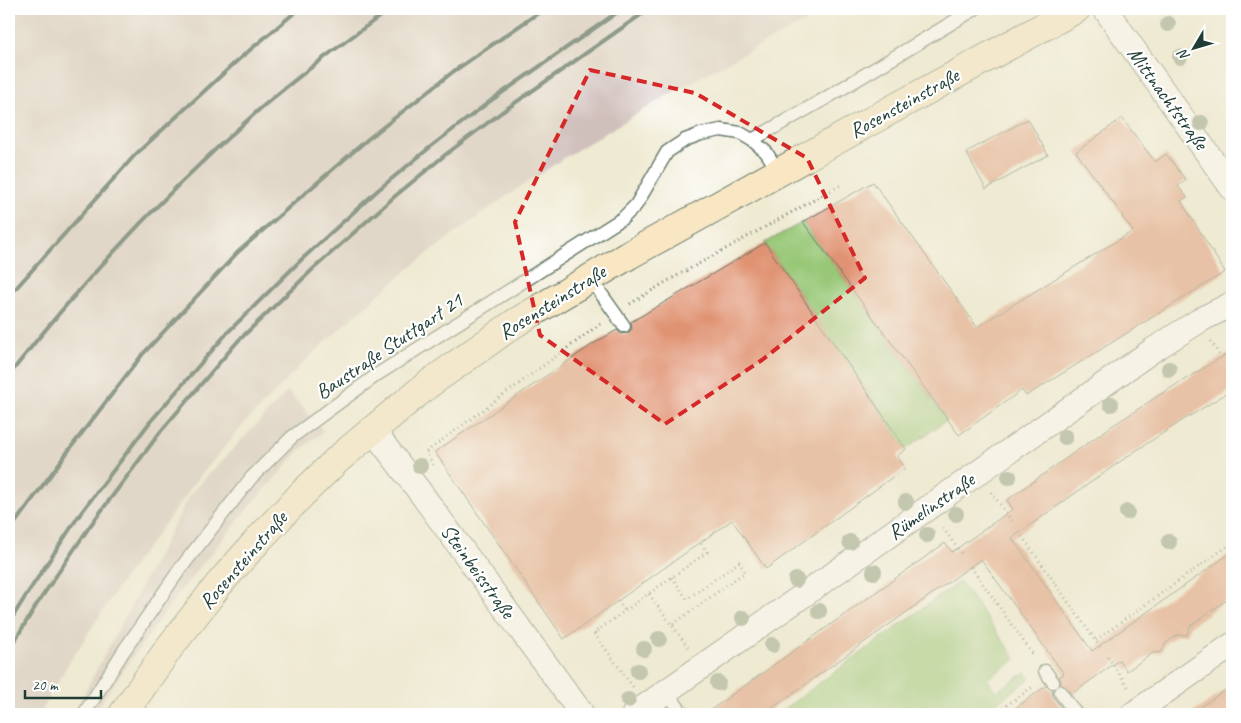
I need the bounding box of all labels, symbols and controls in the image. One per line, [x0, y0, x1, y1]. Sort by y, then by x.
north arrow [1168, 22, 1218, 72]
street label: Mittnachtstraße [1122, 41, 1215, 156]
text: N [1173, 45, 1194, 64]
street label: Rosensteinstraße [845, 61, 965, 144]
street label: Rosensteinstraße [494, 258, 612, 345]
street label: Baustraße Stuttgart 21 [310, 286, 469, 405]
street label: Rümelinstraße [883, 465, 981, 545]
street label: Rosensteinstraße [193, 504, 294, 614]
street label: Steinbeisstraße [435, 519, 522, 625]
scale bar [25, 668, 101, 700]
text: 20 m [32, 676, 59, 695]

